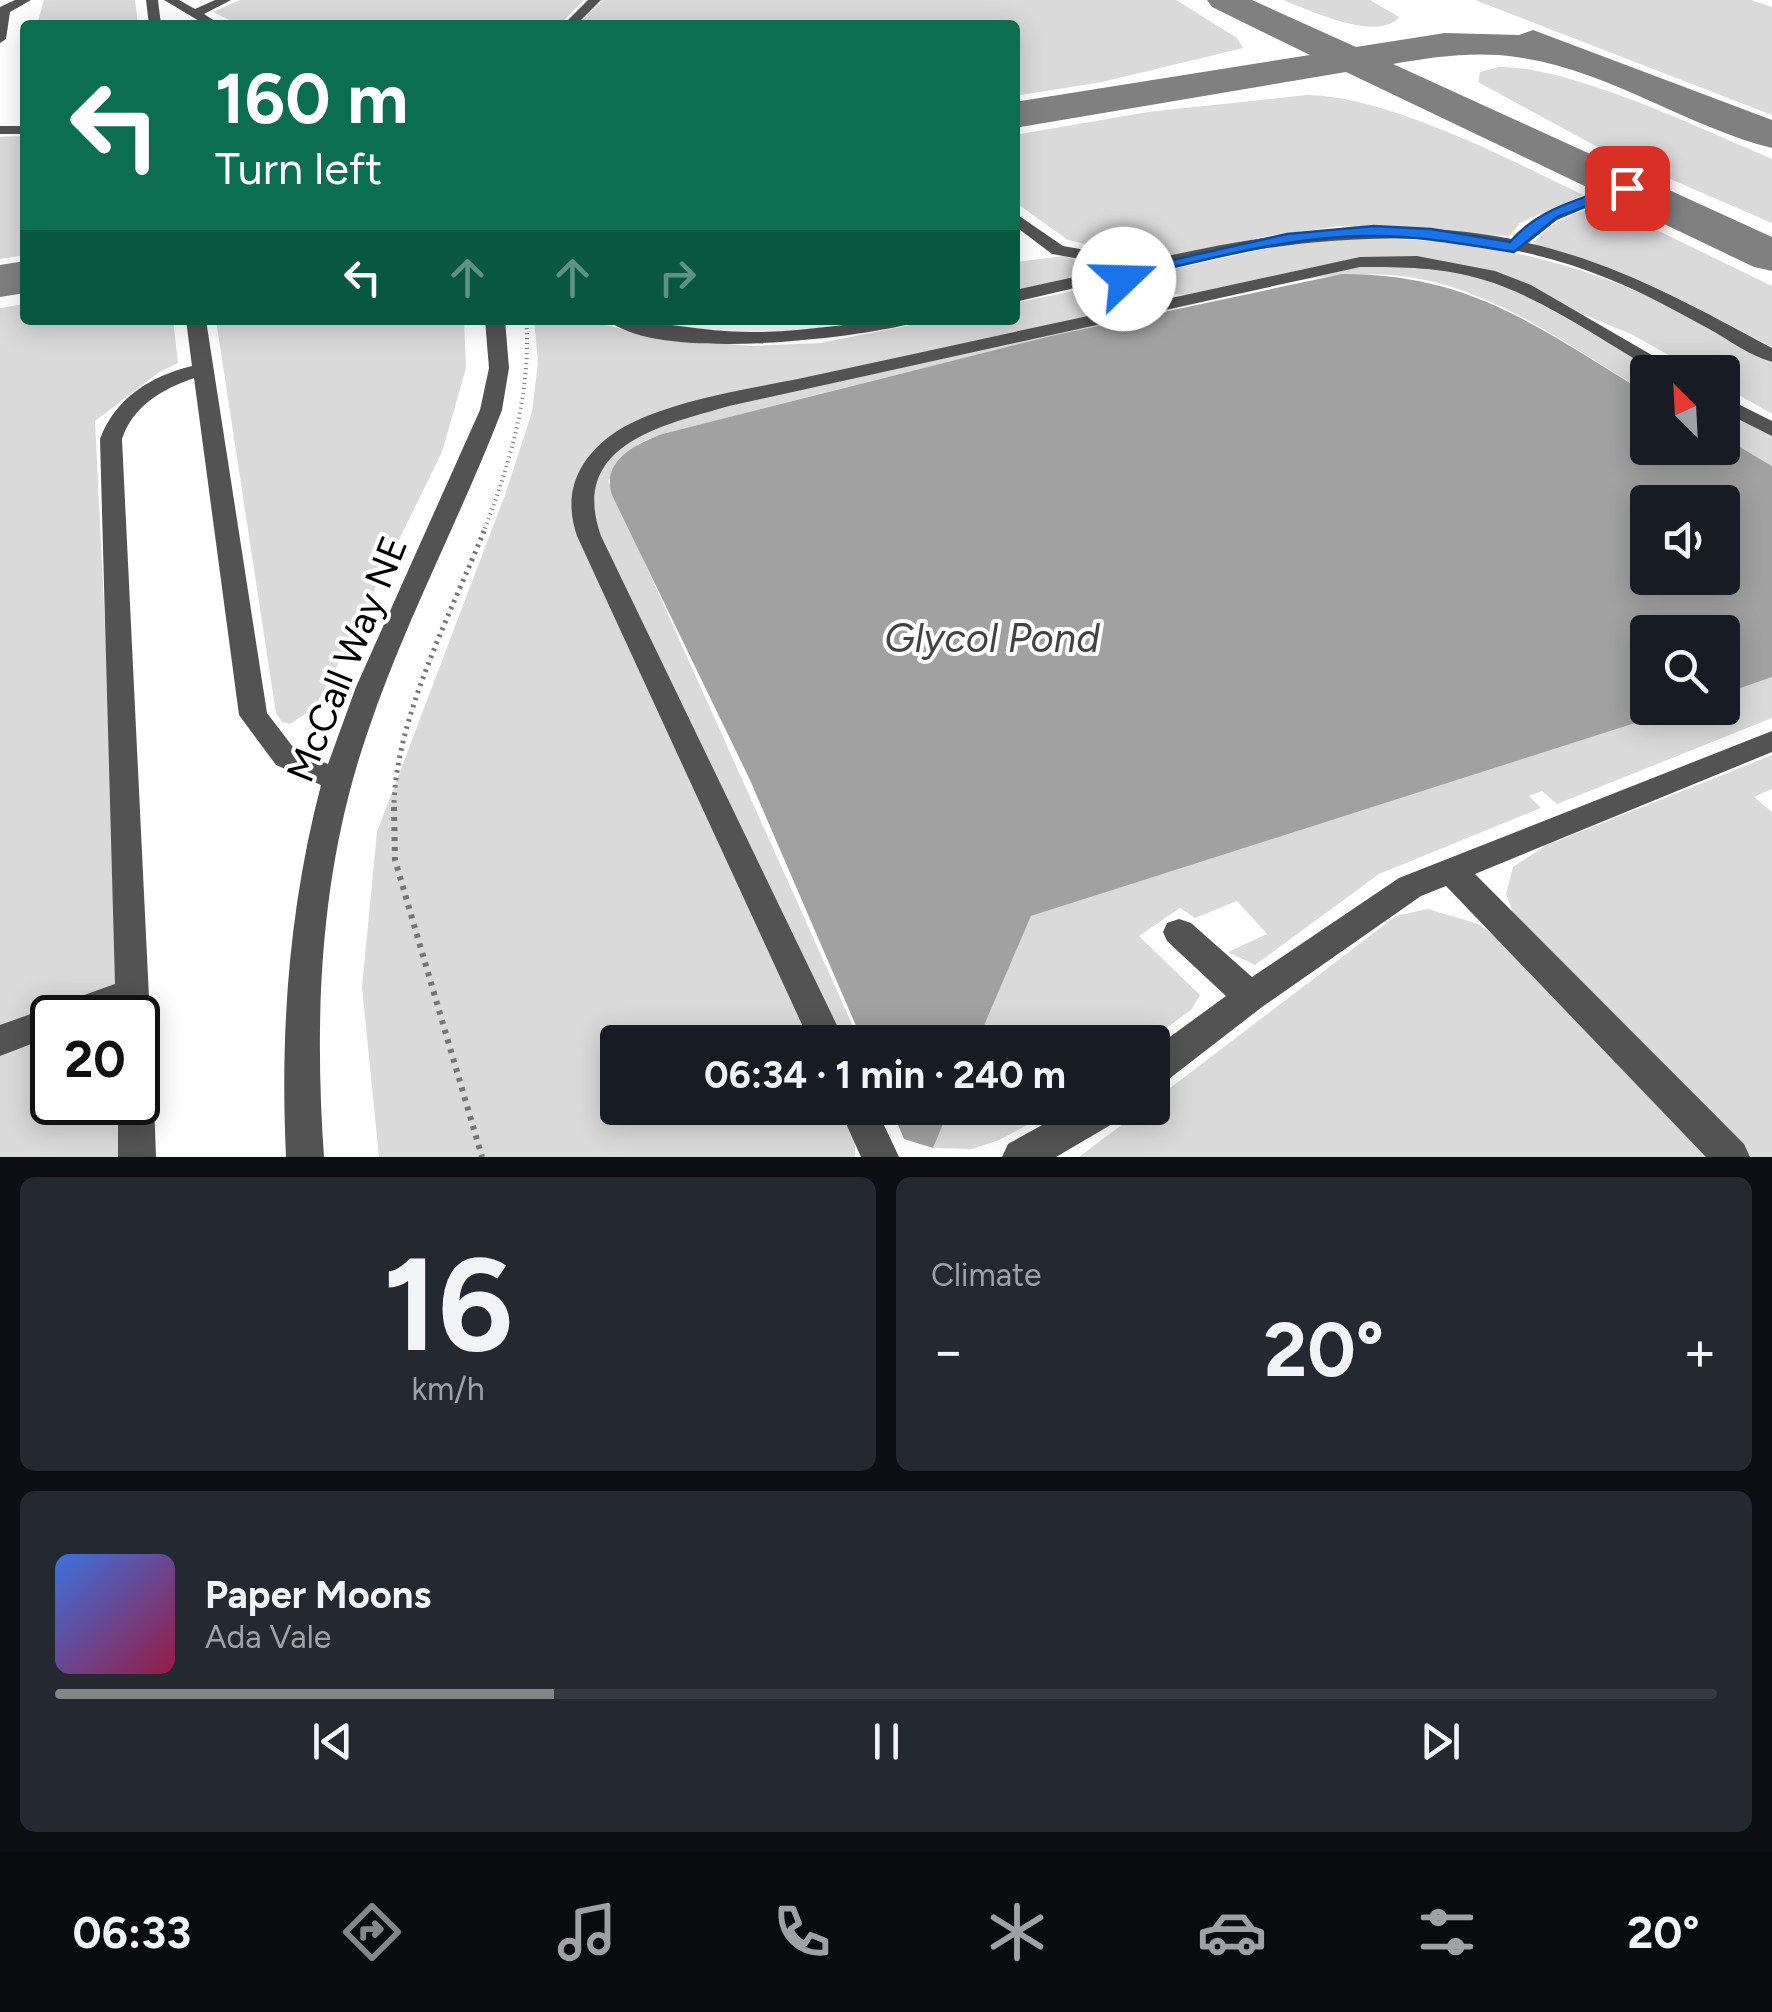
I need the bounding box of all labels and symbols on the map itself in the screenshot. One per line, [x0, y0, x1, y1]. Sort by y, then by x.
pin [1585, 146, 1670, 231]
position arrow [1072, 227, 1176, 331]
north arrow [1630, 355, 1740, 465]
street label: McCall Way NE [277, 529, 417, 789]
water label: Glycol Pond [884, 614, 1100, 662]
speed limit sign: 20 [30, 995, 160, 1125]

